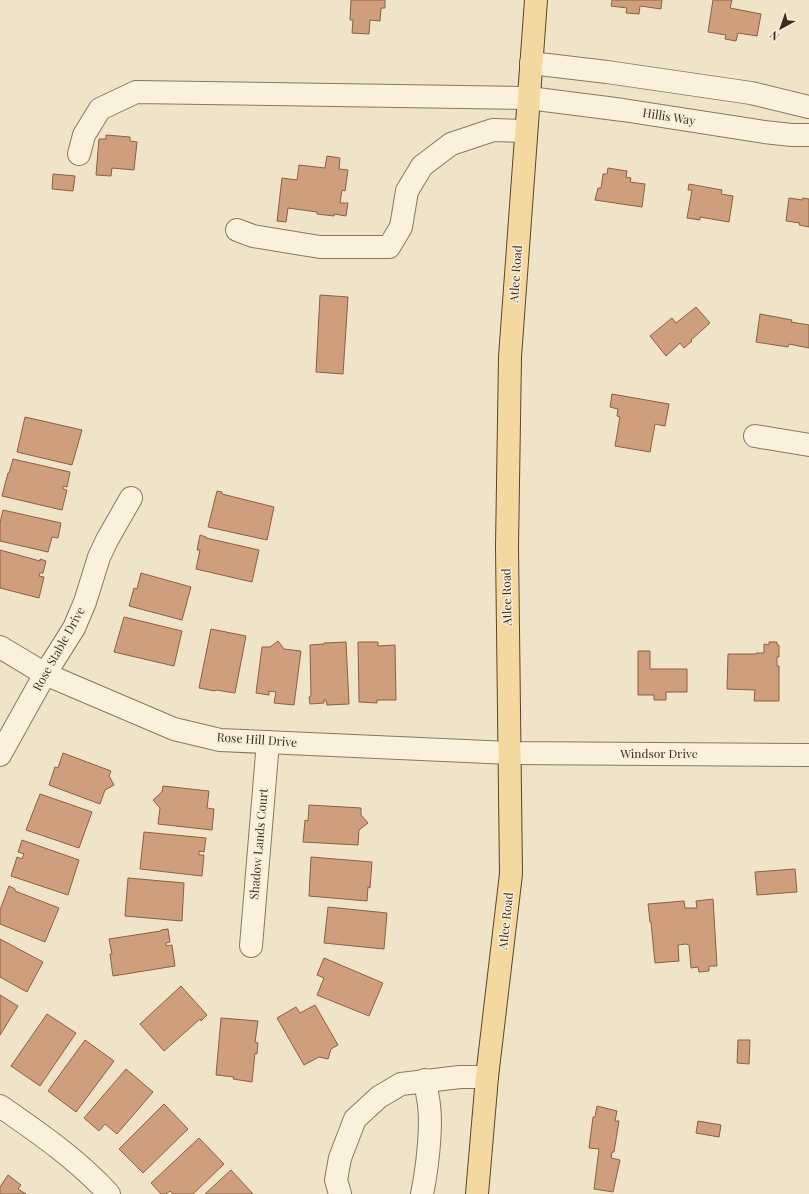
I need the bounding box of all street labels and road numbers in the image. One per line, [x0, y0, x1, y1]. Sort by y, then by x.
street label: Hillis Way [642, 104, 697, 128]
street label: Atlee Road [505, 245, 525, 304]
street label: Atlee Road [497, 568, 515, 627]
street label: Rose Stable Drive [28, 604, 88, 693]
street label: Rose Hill Drive [216, 728, 298, 750]
street label: Windsor Drive [619, 745, 698, 761]
street label: Shadow Lands Court [245, 787, 271, 900]
street label: Atlee Road [494, 891, 516, 951]

